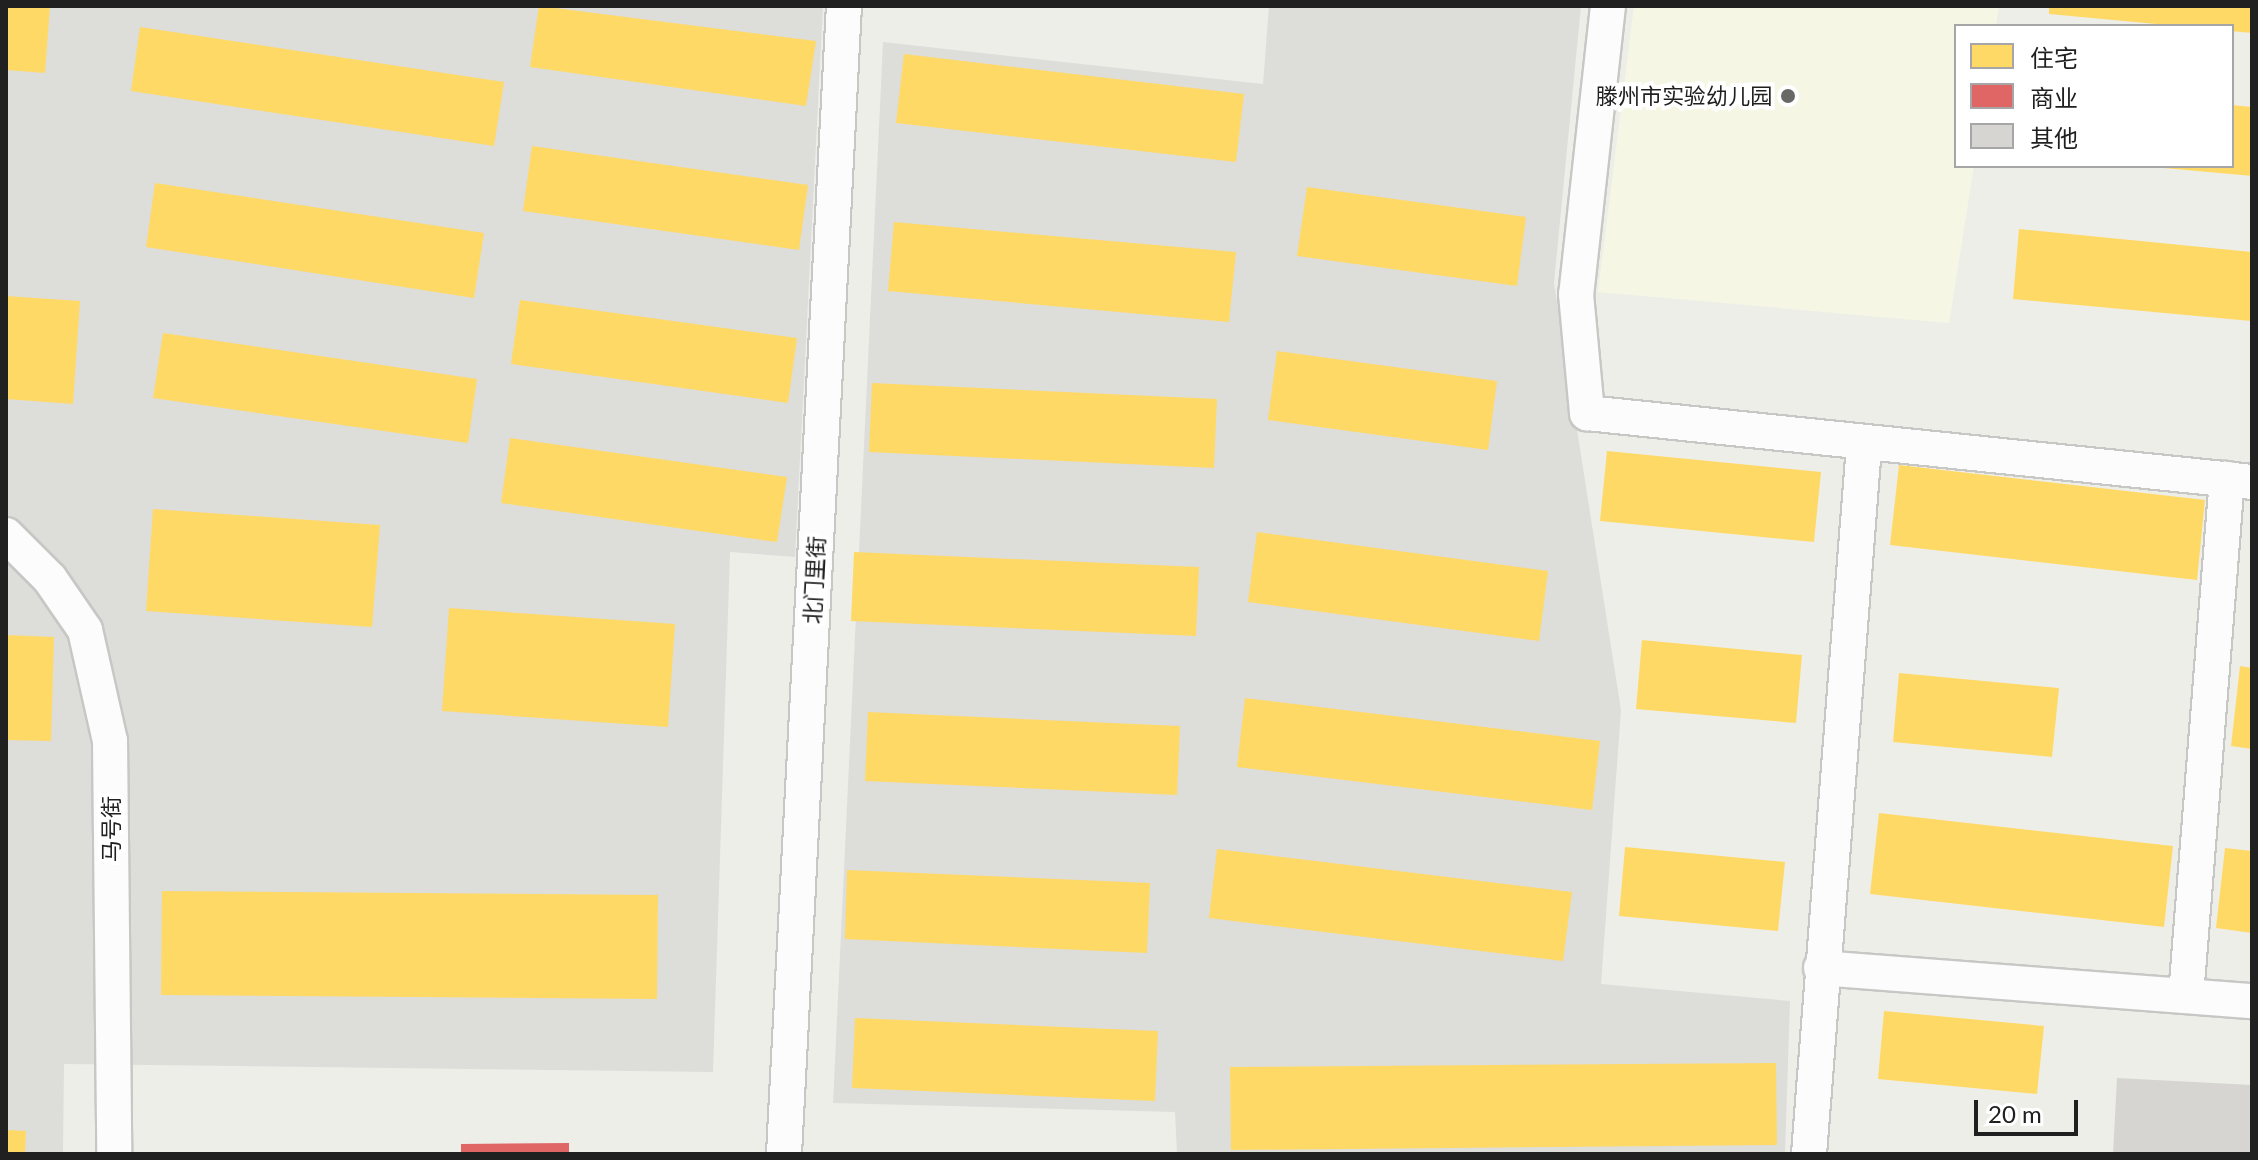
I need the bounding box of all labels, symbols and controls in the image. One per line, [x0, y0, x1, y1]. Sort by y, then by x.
legend [1954, 24, 2234, 168]
text: 住宅 [2030, 43, 2078, 72]
place label: 滕州市实验幼儿园 [1596, 83, 1772, 109]
text: 商业 [2030, 83, 2078, 112]
marker: 滕州市实验幼儿园 [1779, 87, 1797, 105]
text: 其他 [2030, 123, 2078, 152]
street label: 北门里街 [799, 535, 829, 625]
street label: 马号街 [98, 796, 124, 862]
scale bar [1978, 1084, 2082, 1134]
text: 20 m [1988, 1099, 2042, 1128]

